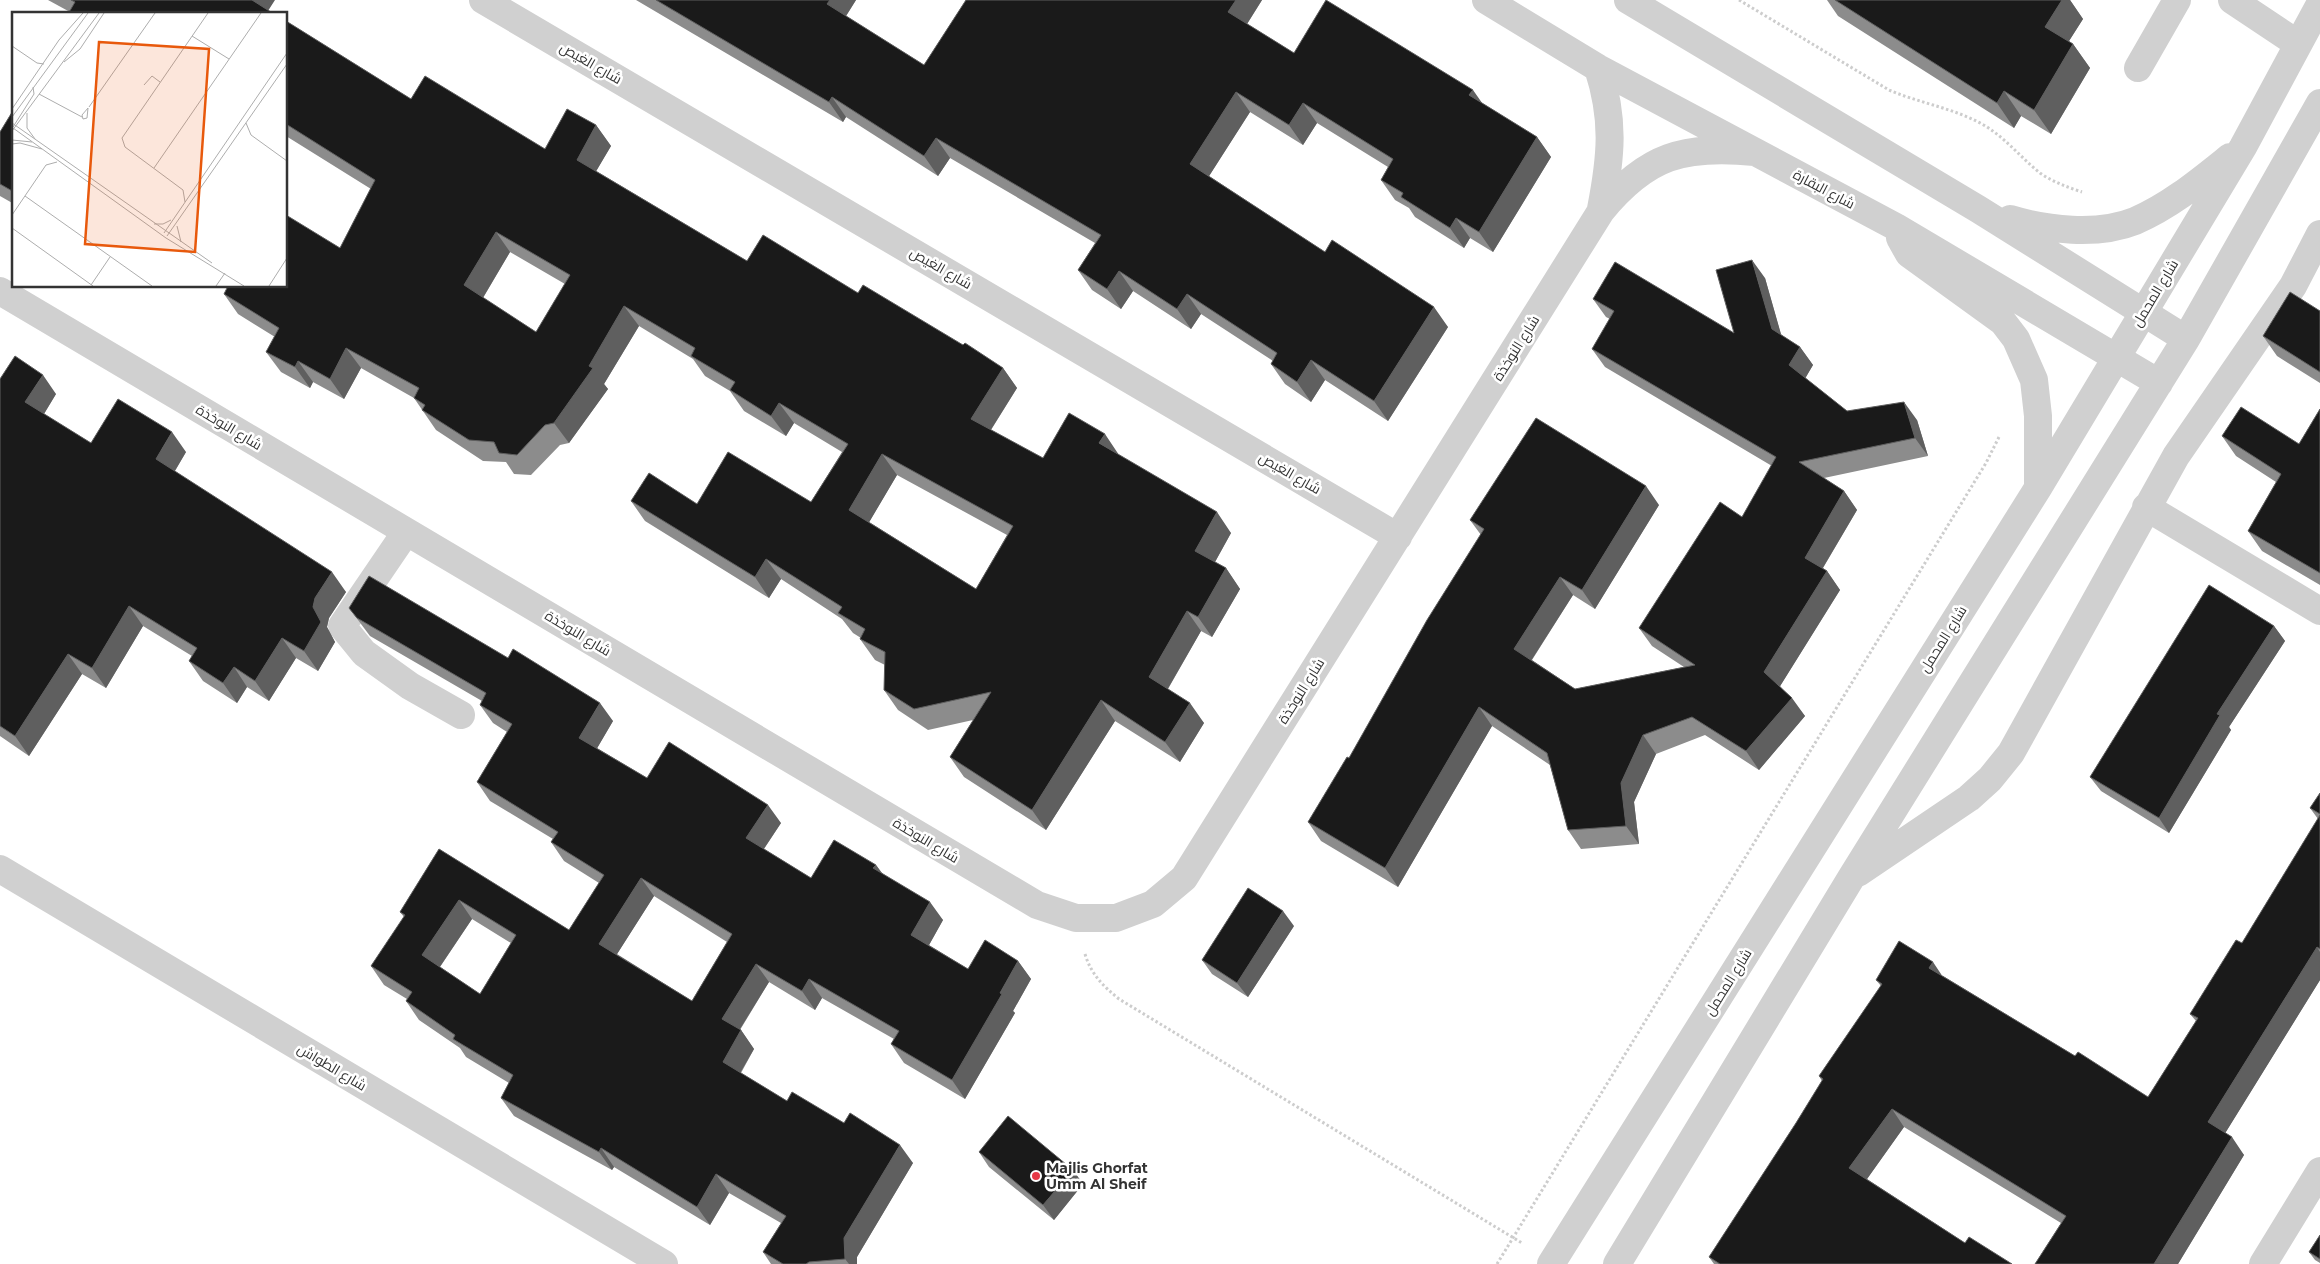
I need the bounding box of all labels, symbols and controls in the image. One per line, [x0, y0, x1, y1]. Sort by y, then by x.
inset map [12, 12, 288, 288]
street label: شارع الغيص [557, 38, 625, 88]
street label: شارع البقارة [1790, 165, 1858, 213]
street label: شارع الغيص [907, 243, 975, 293]
street label: شارع المحمل [2128, 256, 2182, 330]
street label: شارع النوخذة [1489, 312, 1543, 384]
street label: شارع النوخذة [193, 400, 265, 454]
street label: شارع الغيص [1256, 448, 1324, 498]
street label: شارع المحمل [1915, 602, 1971, 676]
street label: شارع النوخذة [542, 606, 614, 660]
street label: شارع النوخذة [1274, 655, 1328, 727]
street label: شارع النوخذة [890, 813, 962, 867]
street label: شارع المحمل [1700, 945, 1756, 1019]
street label: شارع الطواش [294, 1039, 370, 1095]
place label: Majlis Ghorfat Umm Al Sheif [1046, 1159, 1148, 1193]
marker: Majlis Ghorfat Umm Al Sheif [1030, 1170, 1042, 1182]

